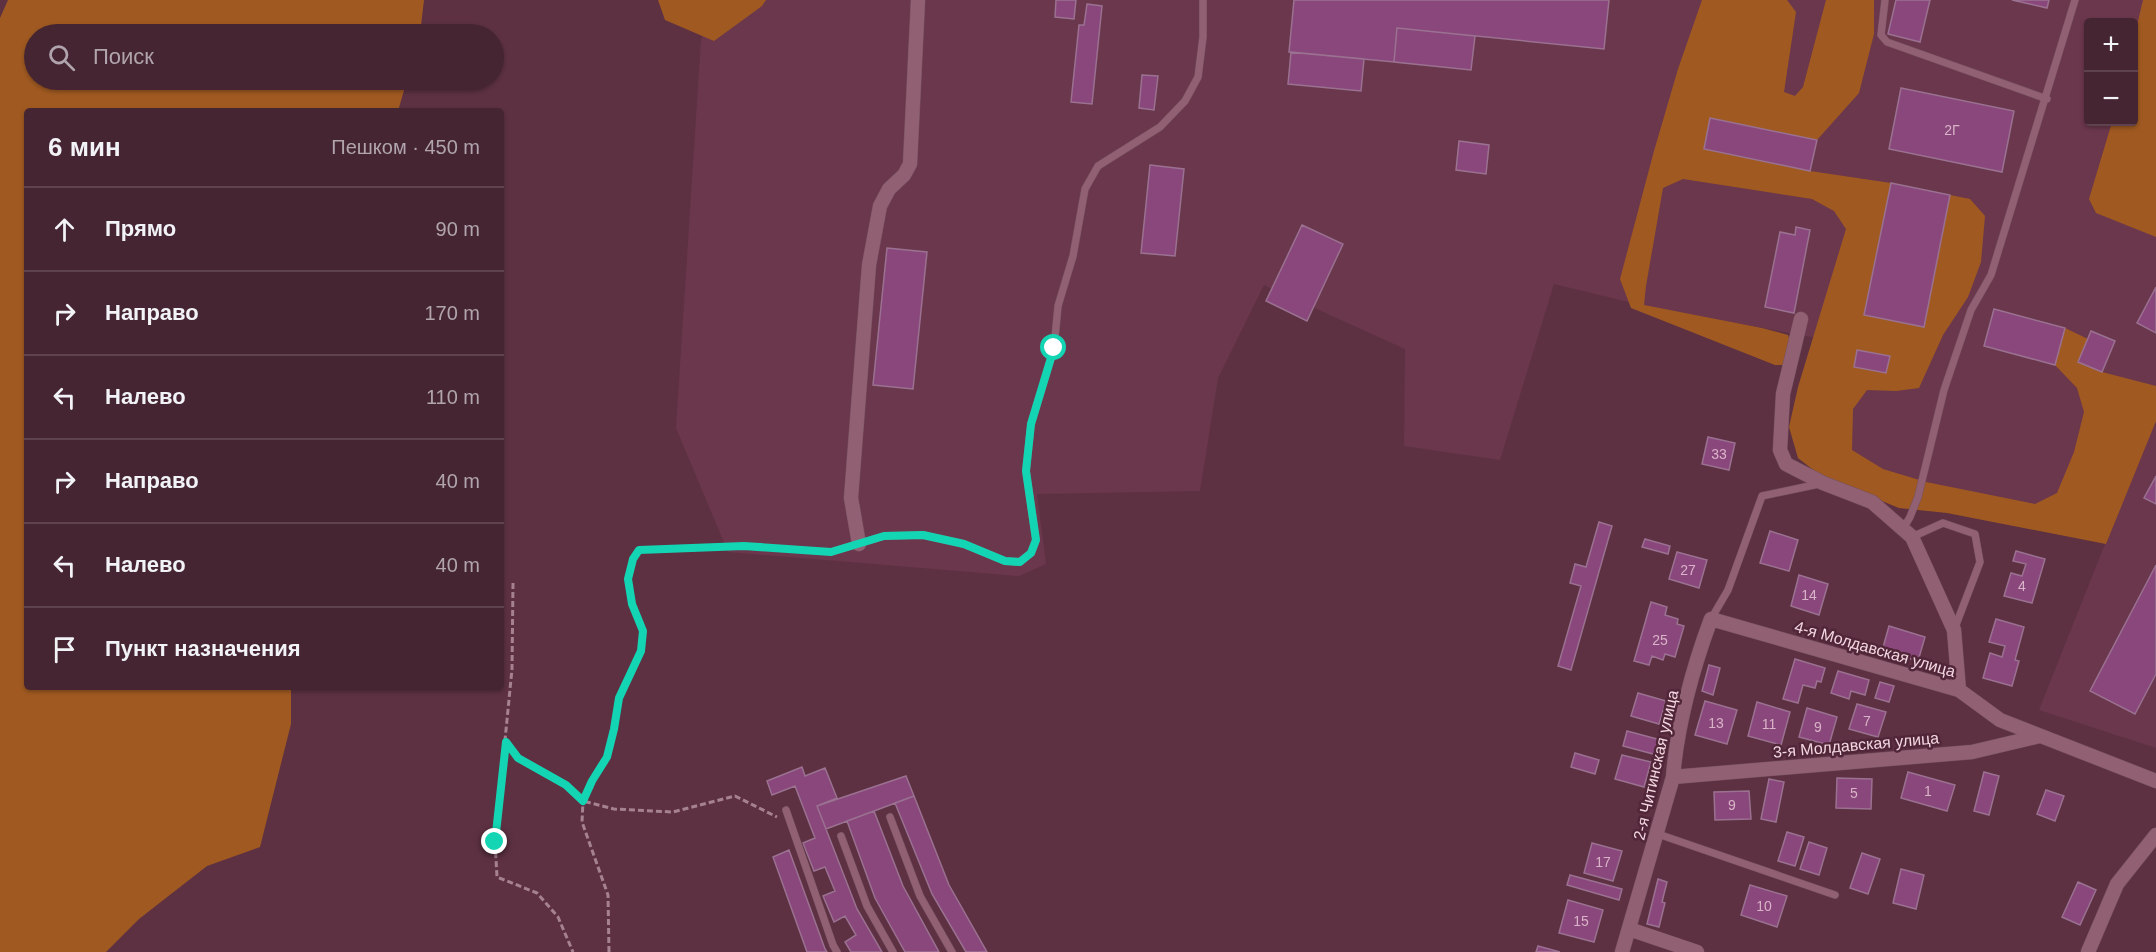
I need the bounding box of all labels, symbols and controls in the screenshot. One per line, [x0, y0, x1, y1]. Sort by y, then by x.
map controls [2084, 18, 2138, 126]
button: + [2084, 18, 2138, 72]
search box [24, 24, 504, 90]
icon: search [45, 41, 78, 74]
text: Поиск [93, 44, 154, 69]
button: − [2084, 72, 2138, 126]
house number: 2Г [1944, 122, 1960, 138]
text: 6 мин [48, 132, 121, 162]
text: Пешком · 450 m [331, 136, 480, 158]
icon: ahead [48, 213, 81, 246]
text: Прямо [105, 216, 176, 241]
text: 90 m [436, 218, 480, 240]
icon: right [48, 297, 81, 330]
text: Направо [105, 300, 199, 325]
text: 170 m [424, 302, 480, 324]
route start [1040, 334, 1066, 360]
icon: left [48, 381, 81, 414]
text: Налево [105, 384, 186, 409]
text: 110 m [426, 386, 480, 408]
house number: 33 [1711, 446, 1727, 462]
icon: right [48, 465, 81, 498]
text: Направо [105, 468, 199, 493]
text: 40 m [436, 470, 480, 492]
icon: left [48, 549, 81, 582]
text: Налево [105, 552, 186, 577]
text: 40 m [436, 554, 480, 576]
house number: 27 [1680, 562, 1696, 578]
house number: 4 [2018, 578, 2026, 594]
house number: 14 [1801, 587, 1817, 603]
street label: 4-я Молдавская улица [1793, 618, 1958, 680]
house number: 25 [1652, 632, 1668, 648]
icon: arrive [48, 633, 81, 666]
text: Пункт назначения [105, 636, 301, 661]
street label: 2-я Читинская улица [1630, 688, 1682, 842]
house number: 7 [1863, 713, 1871, 729]
house number: 13 [1708, 715, 1724, 731]
house number: 11 [1762, 716, 1776, 732]
house number: 9 [1814, 719, 1822, 735]
street label: 3-я Молдавская улица [1772, 729, 1940, 761]
house number: 1 [1924, 783, 1932, 799]
house number: 5 [1850, 785, 1858, 801]
house number: 9 [1728, 797, 1736, 813]
route end [481, 828, 507, 854]
house number: 17 [1595, 854, 1611, 870]
house number: 10 [1756, 898, 1772, 914]
house number: 15 [1573, 913, 1589, 929]

